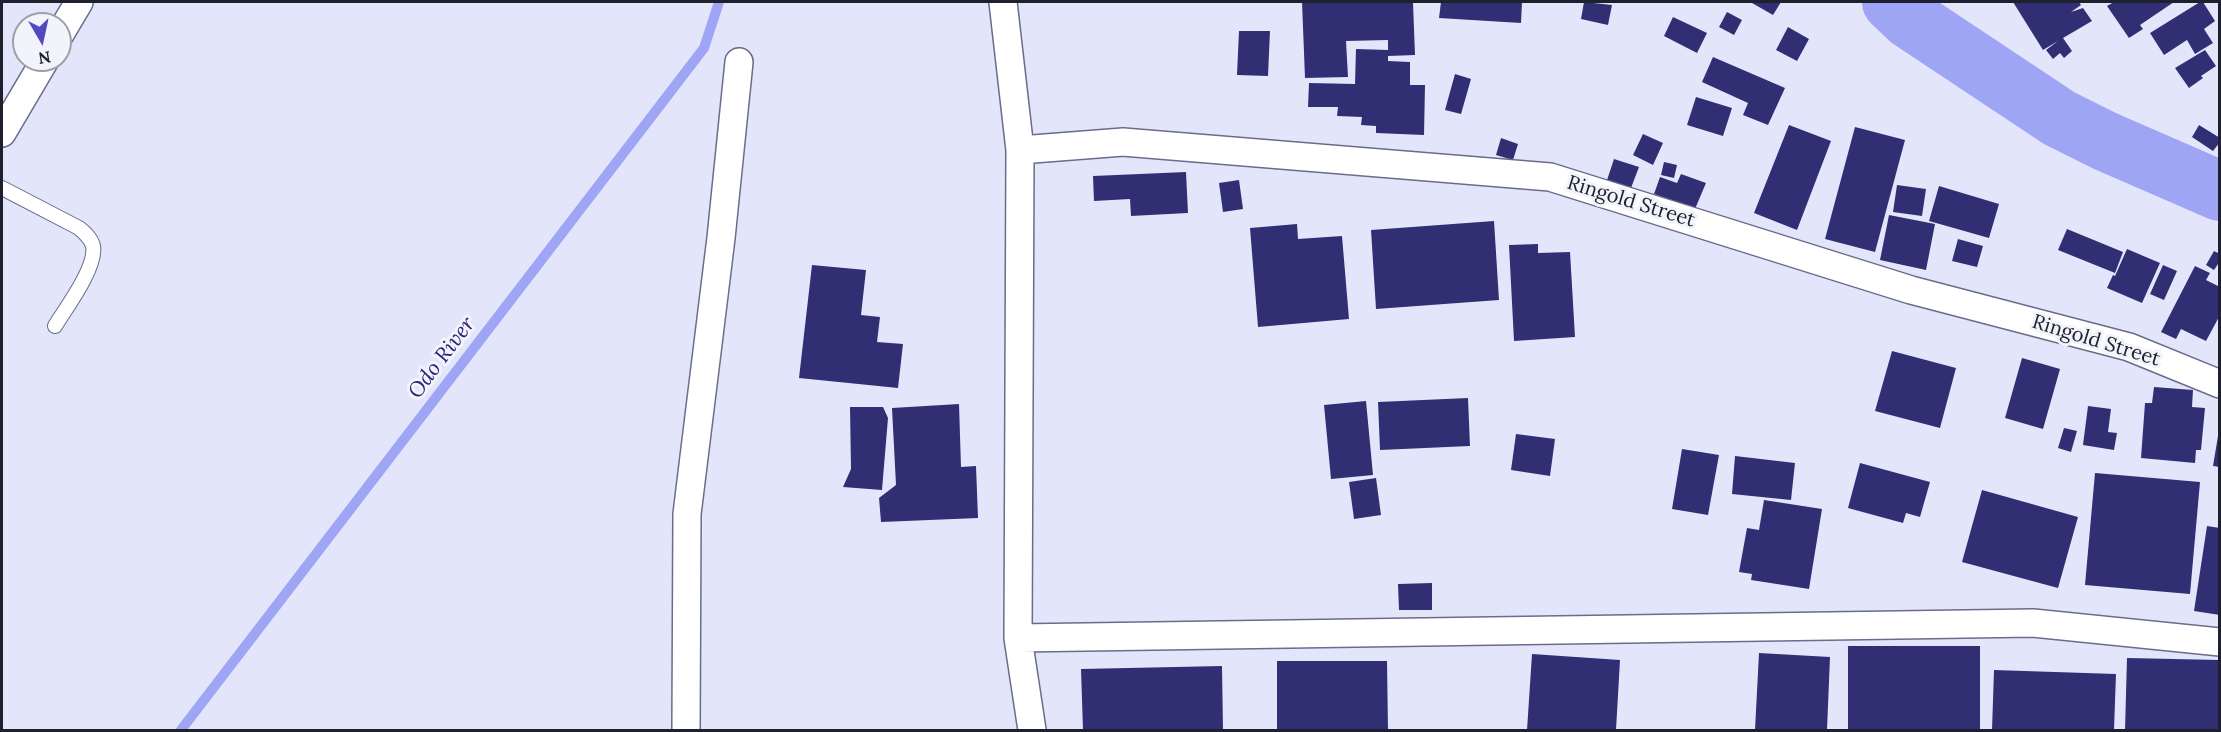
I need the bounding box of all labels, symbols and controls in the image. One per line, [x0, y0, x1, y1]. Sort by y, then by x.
north arrow [12, 12, 72, 72]
text: N [37, 47, 52, 69]
street label: Ringold Street [1564, 171, 1698, 233]
street label: Ringold Street [2029, 310, 2163, 372]
water label: Odo River [403, 312, 481, 404]

